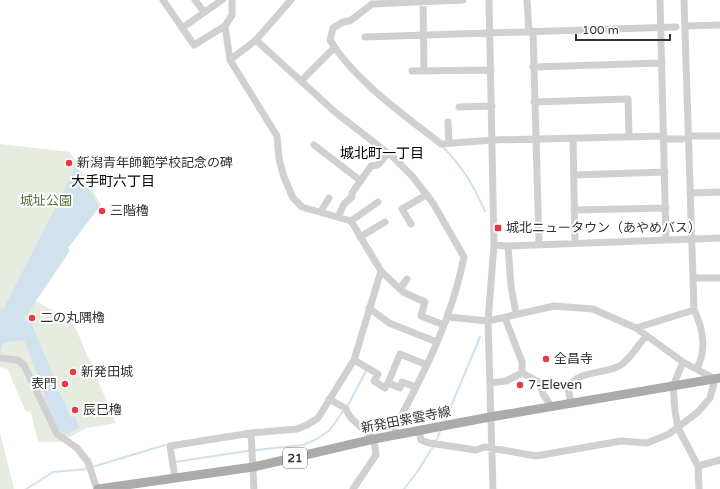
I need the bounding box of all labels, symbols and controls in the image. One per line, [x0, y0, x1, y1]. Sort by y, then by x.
scale bar [576, 16, 670, 42]
text: 100 m [582, 23, 619, 37]
district label: 城北町一丁目 [340, 145, 424, 162]
place label: 新潟青年師範学校記念の碑 [77, 155, 233, 171]
marker: 新潟青年師範学校記念の碑 [64, 158, 74, 168]
district label: 大手町六丁目 [71, 173, 155, 190]
park label: 城址公園 [20, 193, 72, 209]
place label: 三階櫓 [110, 203, 149, 219]
marker: 三階櫓 [97, 206, 107, 216]
place label: 城北ニュータウン（あやめバス） [506, 220, 701, 236]
marker: 城北ニュータウン（あやめバス） [493, 223, 503, 233]
place label: 二の丸隅櫓 [40, 310, 105, 326]
marker: 二の丸隅櫓 [27, 313, 37, 323]
place label: 全昌寺 [554, 351, 593, 367]
marker: 全昌寺 [541, 354, 551, 364]
place label: 新発田城 [81, 364, 133, 380]
marker: 新発田城 [68, 367, 78, 377]
place label: 表門 [31, 376, 57, 392]
place label: 7-Eleven [528, 377, 582, 393]
marker: 表門 [60, 379, 70, 389]
marker: 7-Eleven [515, 380, 525, 390]
place label: 辰巳櫓 [83, 402, 122, 418]
street label: 新発田紫雲寺線 [360, 403, 452, 437]
marker: 辰巳櫓 [70, 405, 80, 415]
road number: 21 [283, 448, 307, 468]

